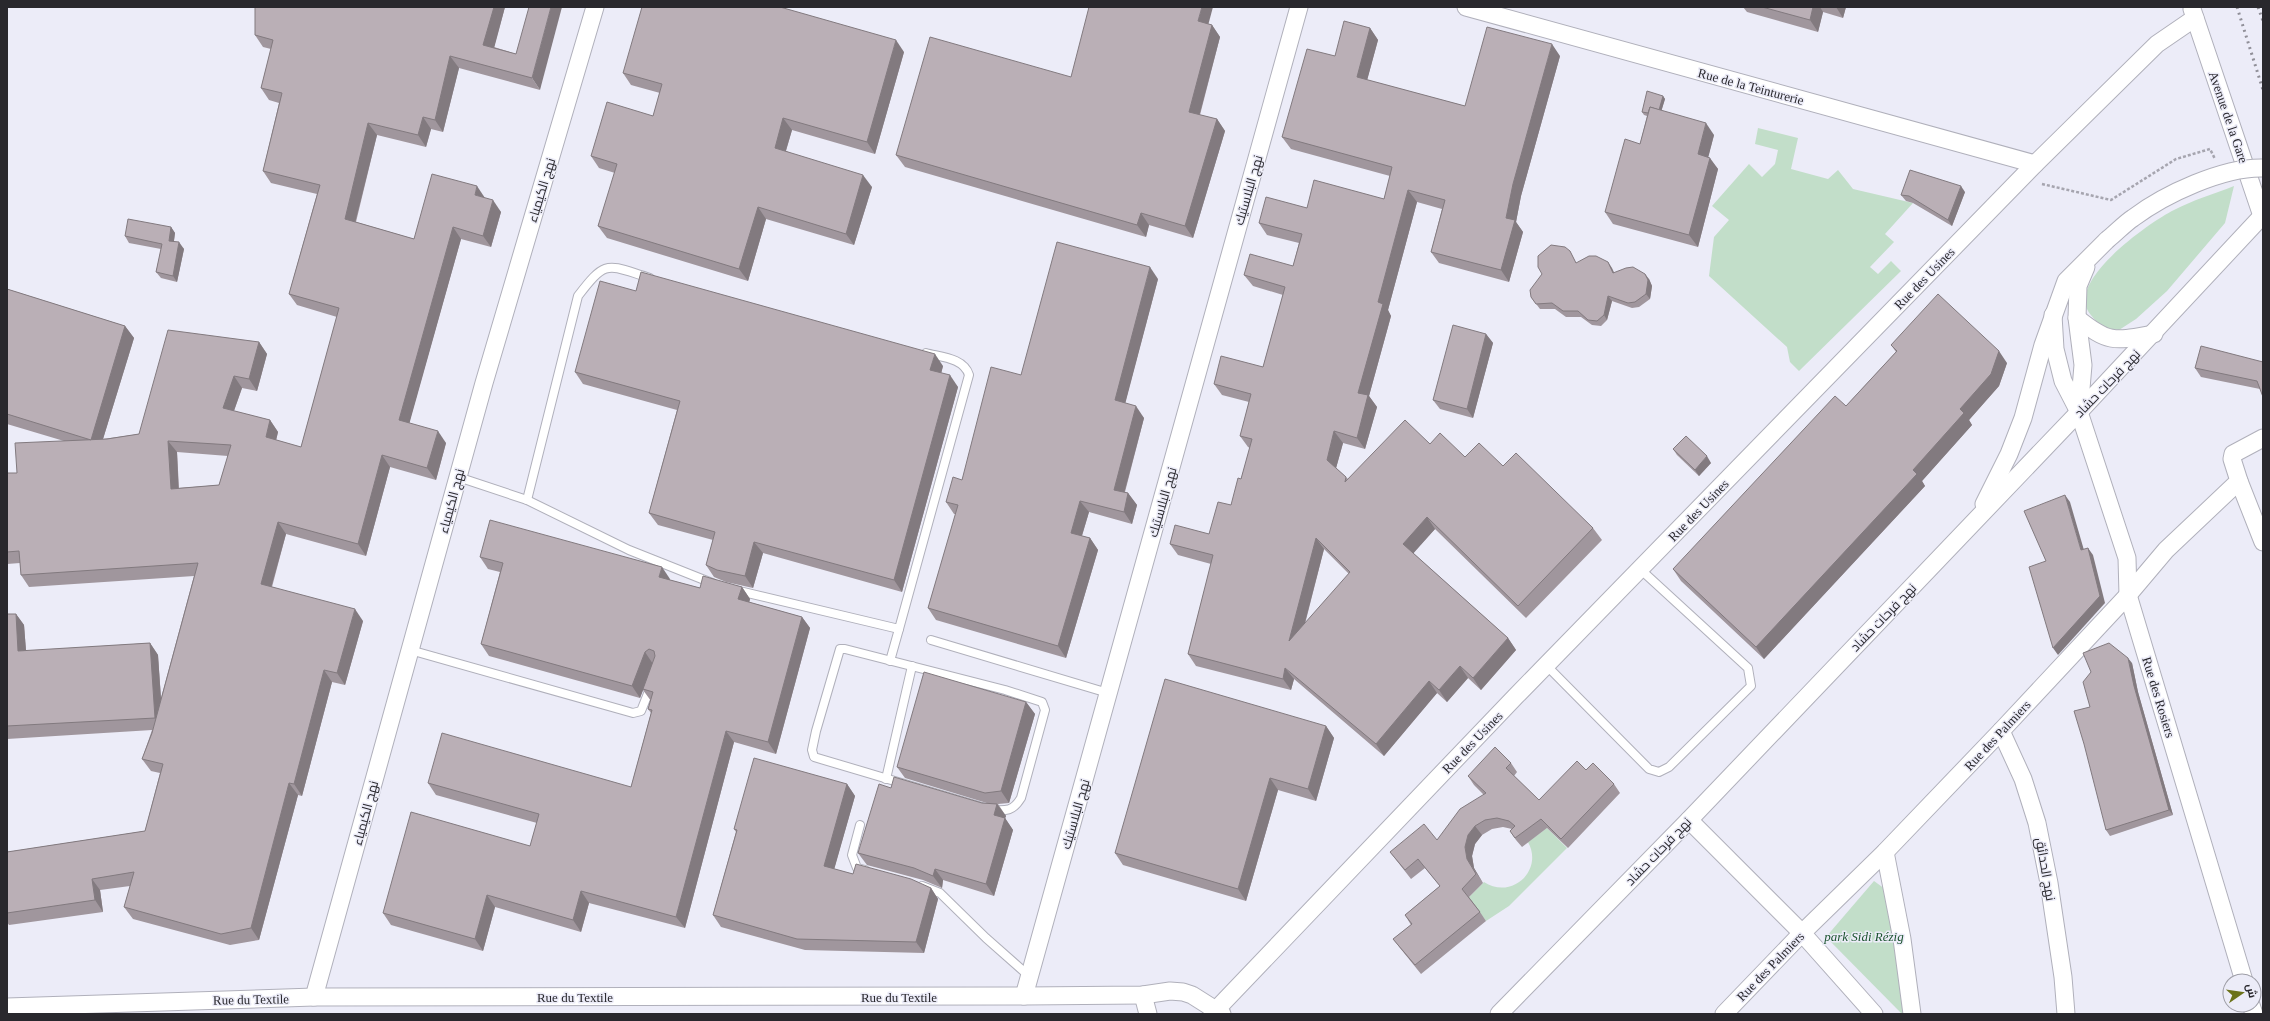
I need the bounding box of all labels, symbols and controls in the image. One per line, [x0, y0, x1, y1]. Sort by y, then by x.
street label: Rue de la Teinturerie [1696, 65, 1806, 108]
street label: Avenue de la Gare [2206, 69, 2251, 165]
street label: نهج البلاستيك [1231, 153, 1267, 227]
street label: نهج الكيمياء [525, 156, 559, 224]
street label: Rue des Usines [1891, 244, 1958, 312]
street label: نهج فرحات حشاد [2071, 346, 2144, 421]
street label: نهج البلاستيك [1145, 465, 1181, 539]
street label: نهج الكيمياء [436, 467, 468, 535]
street label: Rue des Usines [1665, 476, 1732, 544]
street label: نهج فرحات حشاد [1847, 580, 1920, 655]
street label: Rue des Rosiers [2139, 655, 2178, 739]
street label: Rue des Palmiers [1961, 697, 2034, 773]
street label: Rue des Usines [1439, 708, 1506, 776]
street label: نهج البلاستيك [1058, 777, 1094, 851]
street label: نهج الكيمياء [350, 779, 382, 847]
street label: نهج فرحات حشاد [1622, 814, 1695, 889]
street label: نهج الحدائق [2032, 836, 2058, 902]
street label: Rue des Palmiers [1734, 929, 1807, 1004]
park label: park Sidi Rézig [1823, 929, 1904, 944]
north arrow [2222, 973, 2262, 1013]
text: ش [2243, 983, 2259, 999]
street label: Rue du Textile [537, 990, 613, 1005]
street label: Rue du Textile [861, 990, 937, 1005]
street label: Rue du Textile [213, 991, 289, 1008]

